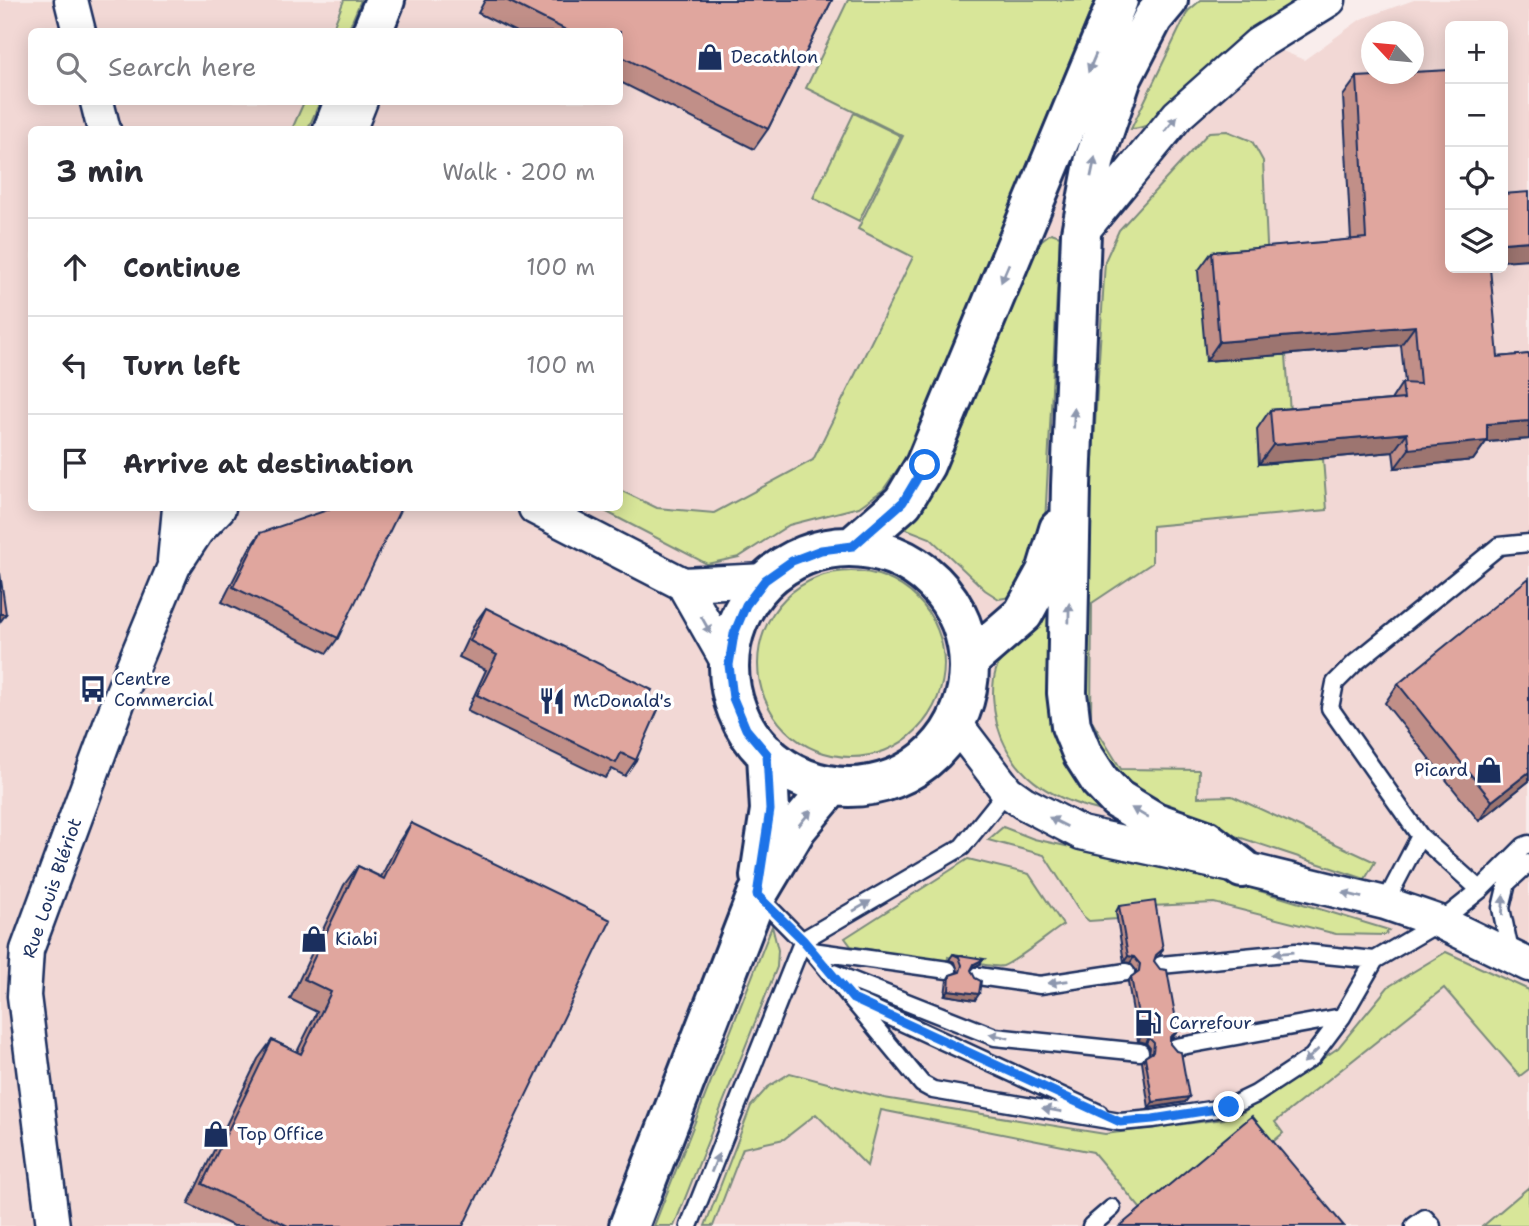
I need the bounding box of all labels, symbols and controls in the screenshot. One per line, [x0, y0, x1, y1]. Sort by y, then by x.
north arrow [1361, 21, 1424, 84]
map controls [1445, 21, 1508, 273]
button: + [1445, 21, 1508, 84]
search box [28, 28, 623, 105]
shop icon: Decathlon [695, 42, 725, 72]
place label: Decathlon [731, 45, 818, 69]
icon: search [52, 48, 90, 86]
text: Search here [108, 49, 257, 84]
one-way arrow [1086, 53, 1098, 73]
button: − [1445, 84, 1508, 147]
one-way arrow [1163, 115, 1178, 132]
button: locate [1445, 147, 1508, 210]
text: 3 min [56, 151, 143, 192]
one-way arrow [1088, 156, 1099, 178]
text: Walk · 200 m [442, 157, 595, 187]
button: layers [1445, 210, 1508, 273]
icon: ahead [56, 248, 94, 286]
text: Continue [123, 250, 241, 285]
text: 100 m [526, 252, 595, 282]
one-way arrow [999, 263, 1010, 284]
icon: left [56, 346, 94, 384]
text: Turn left [123, 348, 240, 383]
text: 100 m [526, 350, 595, 380]
one-way arrow [1068, 407, 1079, 429]
icon: arrive [56, 444, 94, 482]
text: Arrive at destination [123, 446, 413, 481]
route start [909, 449, 940, 480]
one-way arrow [1064, 602, 1075, 624]
one-way arrow [700, 615, 712, 634]
place label: Centre Commercial [114, 667, 214, 712]
bus stop icon: Centre Commercial [78, 674, 108, 704]
restaurant icon: McDonald's [537, 686, 567, 716]
place label: McDonald's [573, 689, 672, 713]
shop icon: Picard [1474, 755, 1504, 785]
place label: Picard [1414, 758, 1468, 782]
one-way arrow [1131, 807, 1150, 820]
one-way arrow [797, 809, 813, 827]
street label: Rue Louis Blériot [17, 815, 87, 961]
one-way arrow [1048, 816, 1068, 827]
one-way arrow [1341, 889, 1363, 900]
one-way arrow [1498, 894, 1509, 916]
one-way arrow [852, 899, 871, 912]
shop icon: Kiabi [299, 924, 329, 954]
place label: Kiabi [335, 927, 378, 951]
one-way arrow [1272, 948, 1294, 959]
one-way arrow [1047, 977, 1069, 988]
fuel station icon: Carrefour [1133, 1008, 1163, 1038]
place label: Carrefour [1169, 1011, 1252, 1035]
one-way arrow [988, 1031, 1010, 1042]
one-way arrow [1302, 1047, 1319, 1064]
route end [1213, 1091, 1244, 1122]
one-way arrow [1040, 1105, 1062, 1116]
shop icon: Top Office [201, 1119, 231, 1149]
place label: Top Office [237, 1122, 324, 1146]
one-way arrow [709, 1152, 720, 1173]

